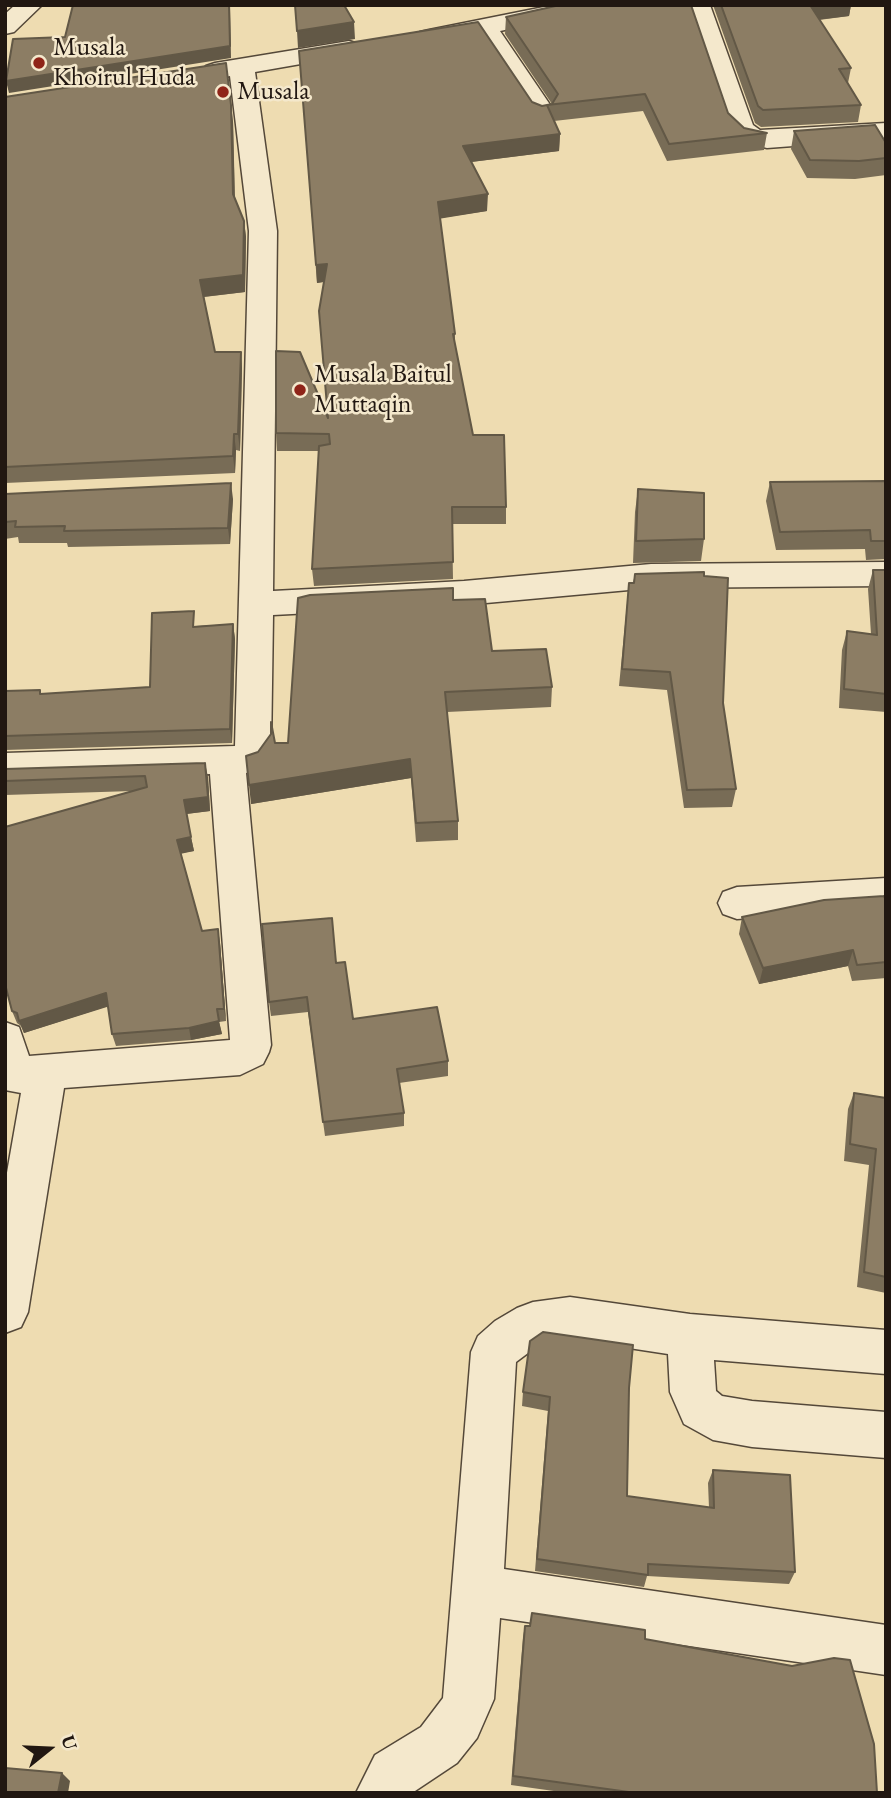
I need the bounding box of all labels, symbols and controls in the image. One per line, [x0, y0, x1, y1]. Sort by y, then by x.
place label: Musala Khoirul Huda [53, 32, 195, 94]
marker: Musala Khoirul Huda [31, 55, 47, 71]
place label: Musala [237, 76, 310, 108]
marker: Musala [215, 84, 231, 100]
place label: Musala Baitul Muttaqin [314, 359, 452, 420]
marker: Musala Baitul Muttaqin [292, 382, 308, 398]
north arrow [14, 1714, 84, 1784]
text: U [55, 1732, 84, 1753]

